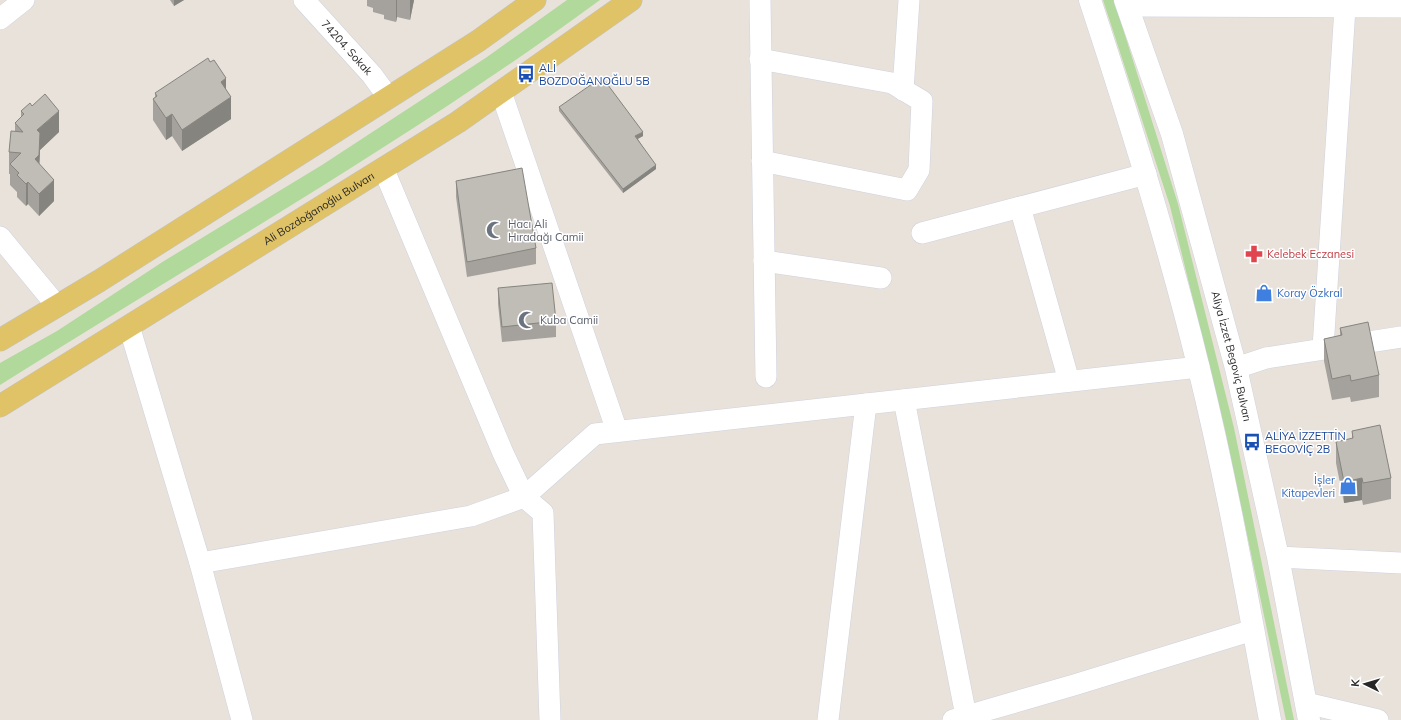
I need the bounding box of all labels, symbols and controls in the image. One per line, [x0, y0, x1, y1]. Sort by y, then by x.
street label: 74204. Sokak [318, 17, 376, 78]
place label: ALİ BOZDOĞANOĞLU 5B [539, 61, 650, 88]
bus stop icon: ALİ BOZDOĞANOĞLU 5B [516, 64, 536, 84]
street label: Ali Bozdoğanoğlu Bulvarı [260, 169, 377, 248]
place label: Hacı Ali Hıradağı Camii [508, 217, 584, 244]
mosque icon: Hacı Ali Hıradağı Camii [485, 220, 505, 240]
pharmacy icon: Kelebek Eczanesi [1244, 244, 1264, 264]
place label: Kelebek Eczanesi [1267, 247, 1354, 261]
shop icon: Koray Özkral [1254, 283, 1274, 303]
place label: Koray Özkral [1277, 286, 1342, 300]
street label: Aliya İzzet Begoviç Bulvarı [1208, 289, 1255, 423]
mosque icon: Kuba Camii [517, 310, 537, 330]
place label: Kuba Camii [540, 313, 598, 327]
place label: ALİYA İZZETTİN BEGOVİÇ 2B [1265, 429, 1346, 456]
bus stop icon: ALİYA İZZETTİN BEGOVİÇ 2B [1242, 432, 1262, 452]
place label: İşler Kitapevleri [1281, 473, 1335, 500]
shop icon: İşler Kitapevleri [1338, 476, 1358, 496]
north arrow [1345, 664, 1385, 704]
text: K [1348, 678, 1362, 687]

